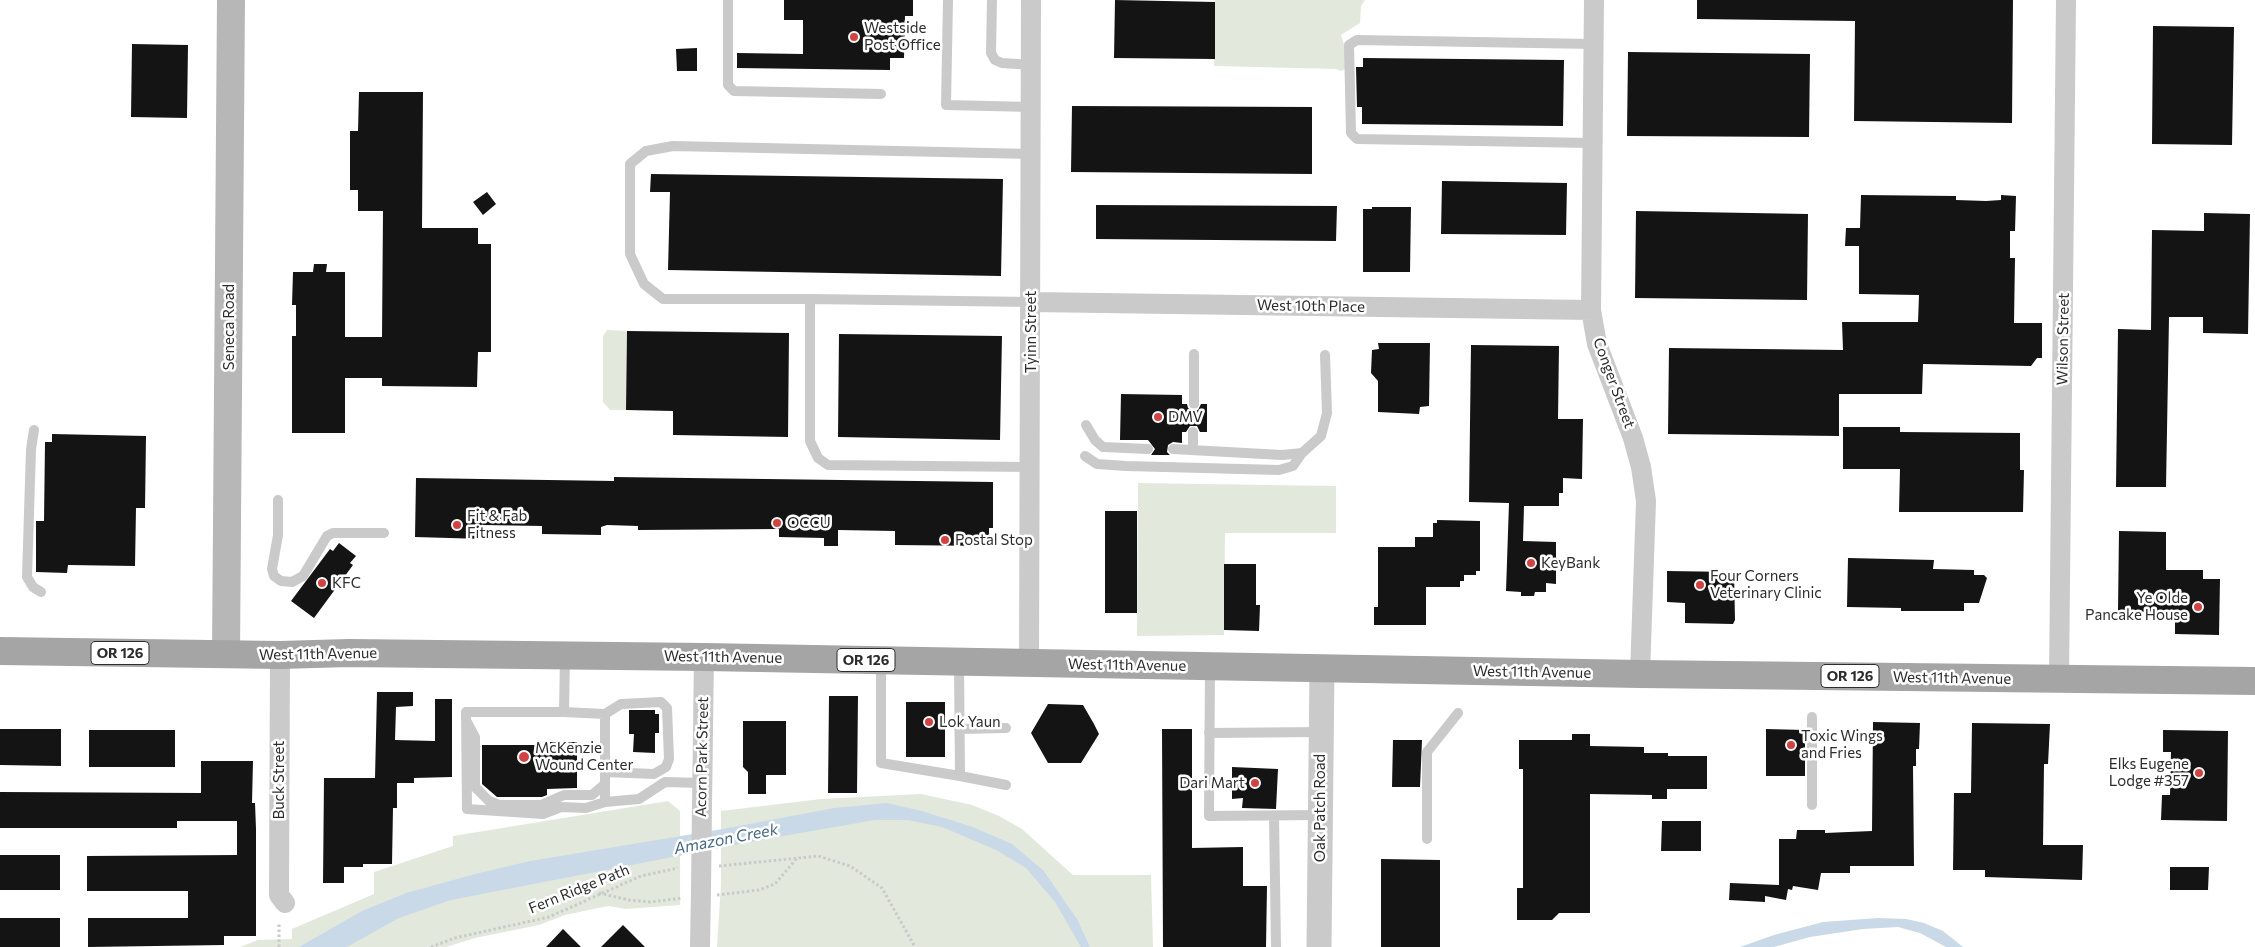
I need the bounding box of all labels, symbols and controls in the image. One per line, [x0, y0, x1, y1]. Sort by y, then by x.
place label: Westside Post Office [864, 19, 941, 54]
marker: Westside Post Office [848, 31, 860, 43]
street label: Seneca Road [220, 284, 238, 370]
street label: Tyinn Street [1022, 291, 1040, 373]
street label: Wilson Street [2053, 293, 2073, 385]
street label: West 10th Place [1257, 296, 1365, 316]
street label: Conger Street [1589, 335, 1639, 431]
place label: DMV [1168, 408, 1203, 426]
marker: DMV [1152, 411, 1164, 423]
place label: Fit & Fab Fitness [467, 507, 527, 542]
place label: OCCU [787, 514, 831, 532]
marker: OCCU [771, 517, 783, 529]
marker: Fit & Fab Fitness [451, 519, 463, 531]
place label: Postal Stop [955, 531, 1033, 549]
marker: Postal Stop [939, 534, 951, 546]
place label: KeyBank [1541, 554, 1600, 572]
marker: KeyBank [1525, 557, 1537, 569]
place label: Four Corners Veterinary Clinic [1710, 567, 1822, 602]
place label: KFC [332, 574, 361, 592]
marker: KFC [316, 577, 328, 589]
marker: Four Corners Veterinary Clinic [1694, 579, 1706, 591]
place label: Ye Olde Pancake House [2085, 589, 2188, 624]
marker: Ye Olde Pancake House [2192, 601, 2204, 613]
road number: OR 126 [91, 641, 149, 664]
street label: West 11th Avenue [259, 644, 377, 664]
street label: West 11th Avenue [664, 647, 782, 667]
road number: OR 126 [837, 648, 895, 672]
street label: West 11th Avenue [1068, 655, 1186, 675]
street label: West 11th Avenue [1473, 662, 1591, 682]
road number: OR 126 [1821, 664, 1879, 688]
street label: West 11th Avenue [1893, 668, 2011, 688]
street label: Acorn Park Street [692, 697, 712, 817]
place label: Lok Yaun [939, 713, 1001, 731]
marker: Lok Yaun [923, 716, 935, 728]
place label: Toxic Wings and Fries [1801, 727, 1883, 762]
place label: McKenzie Wound Center [535, 739, 633, 774]
marker: Toxic Wings and Fries [1785, 739, 1797, 751]
street label: Buck Street [270, 741, 288, 819]
marker: McKenzie Wound Center [517, 750, 531, 764]
street label: Oak Patch Road [1311, 754, 1329, 862]
place label: Elks Eugene Lodge #357 [2109, 755, 2189, 790]
marker: Elks Eugene Lodge #357 [2193, 767, 2205, 779]
place label: Dari Mart [1179, 774, 1245, 792]
marker: Dari Mart [1249, 777, 1261, 789]
water label: Amazon Creek [672, 819, 780, 859]
street label: Fern Ridge Path [526, 861, 632, 917]

